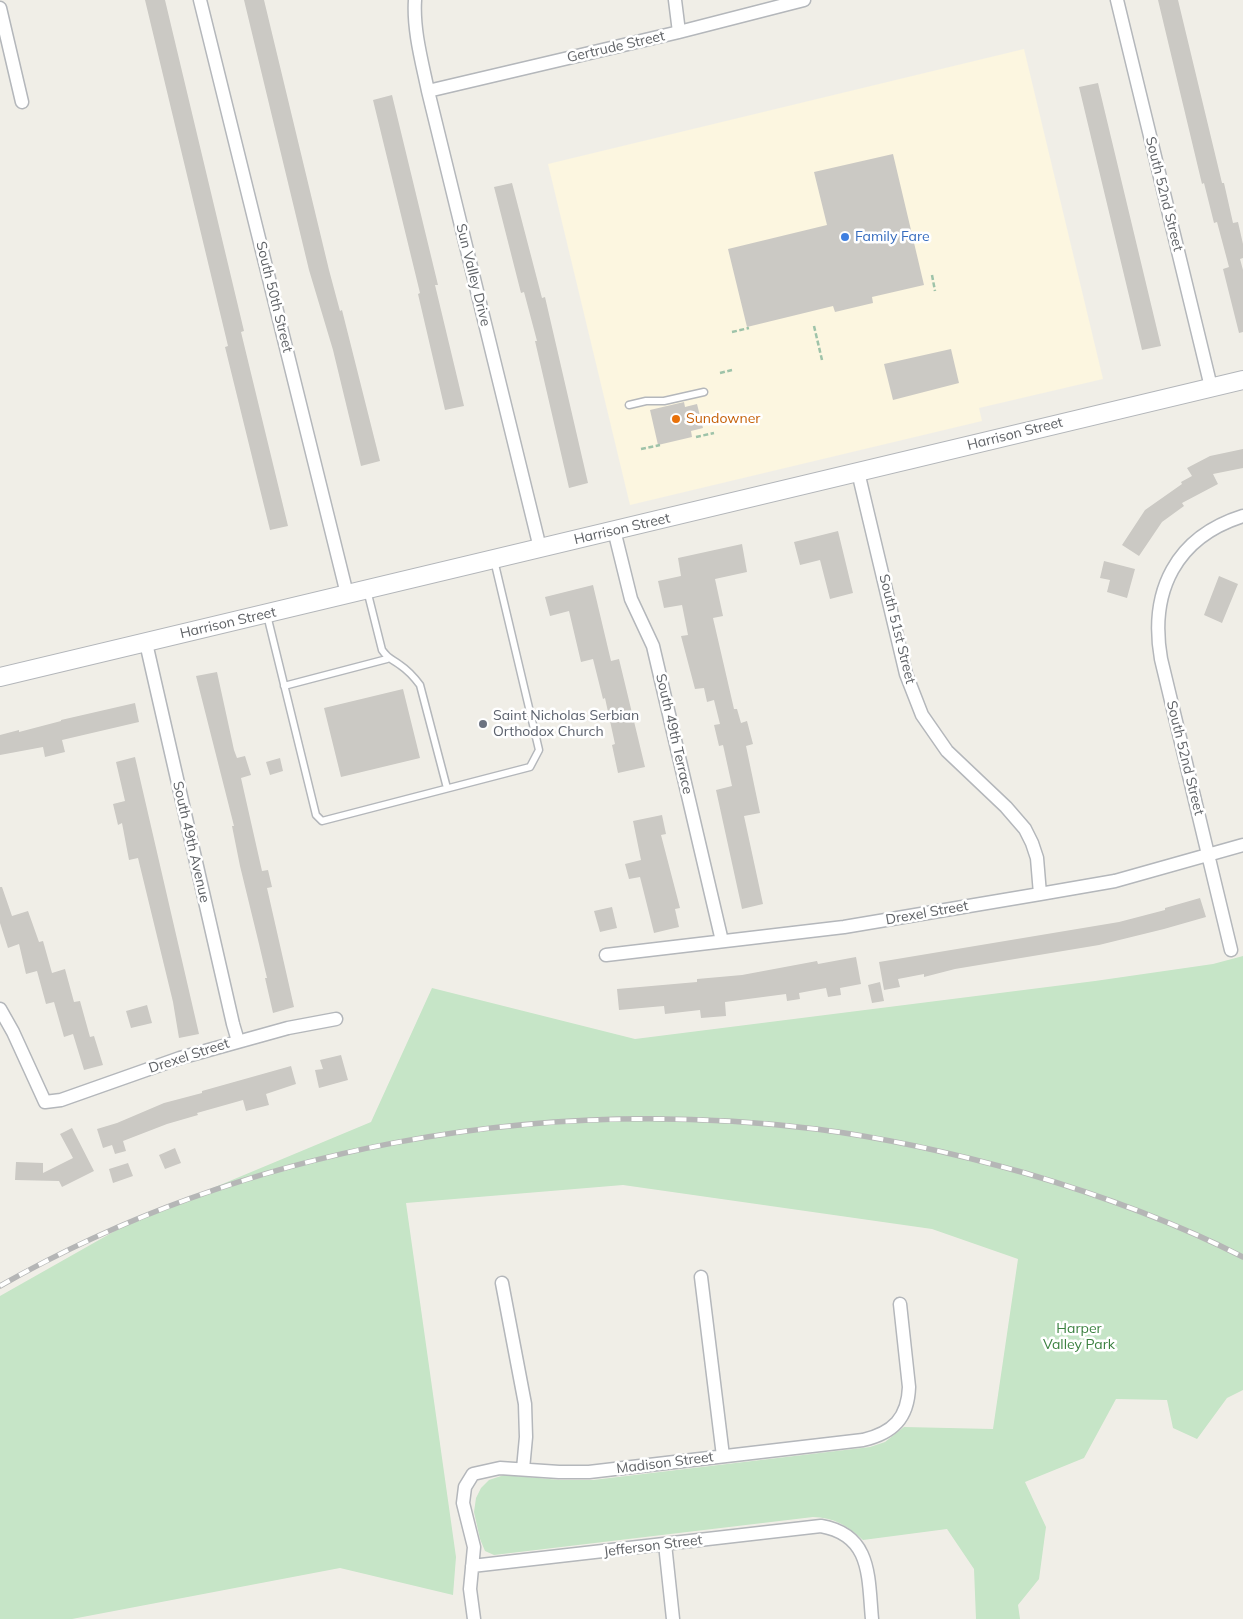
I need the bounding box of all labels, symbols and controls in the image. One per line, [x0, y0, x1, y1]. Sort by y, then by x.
street label: Gertrude Street [566, 28, 666, 66]
street label: South 52nd Street [1142, 135, 1186, 253]
street label: Sun Valley Drive [452, 222, 494, 328]
place label: Family Fare [855, 229, 930, 245]
marker: Family Fare [839, 231, 851, 243]
street label: South 50th Street [252, 240, 296, 354]
place label: Sundowner [686, 411, 760, 427]
marker: Sundowner [670, 413, 682, 425]
street label: Harrison Street [965, 414, 1065, 454]
street label: Harrison Street [572, 510, 672, 548]
street label: South 51st Street [875, 572, 919, 686]
street label: Harrison Street [178, 604, 278, 642]
street label: South 49th Terrace [652, 672, 696, 796]
street label: South 52nd Street [1163, 699, 1207, 817]
place label: Saint Nicholas Serbian Orthodox Church [493, 708, 639, 740]
marker: Saint Nicholas Serbian Orthodox Church [477, 718, 489, 730]
street label: South 49th Avenue [169, 780, 213, 904]
street label: Drexel Street [884, 897, 970, 929]
street label: Drexel Street [147, 1035, 231, 1077]
park label: Harper Valley Park [1043, 1321, 1115, 1354]
street label: Madison Street [616, 1449, 714, 1477]
street label: Jefferson Street [603, 1532, 703, 1560]

